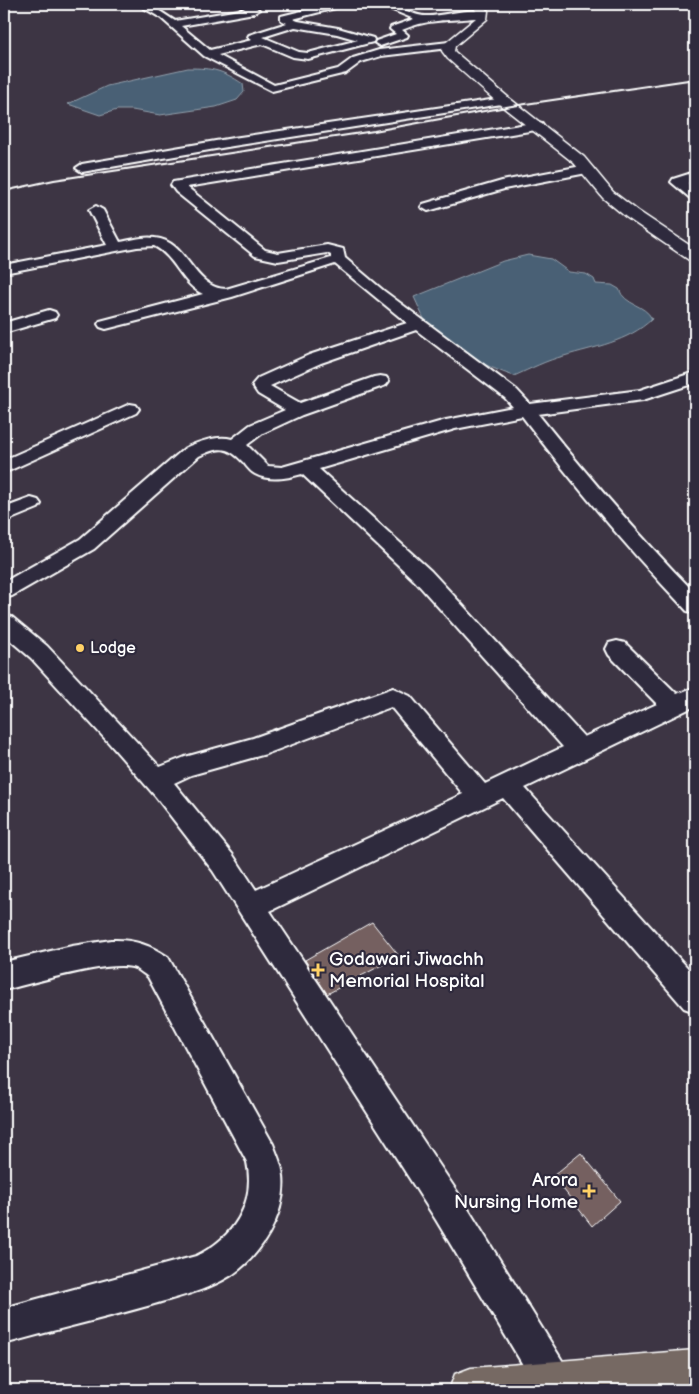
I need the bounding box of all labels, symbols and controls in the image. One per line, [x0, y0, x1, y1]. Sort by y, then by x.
place label: Lodge [90, 639, 136, 658]
marker: Lodge [74, 642, 86, 654]
place label: Godawari Jiwachh Memorial Hospital [329, 948, 484, 993]
marker: Godawari Jiwachh Memorial Hospital [311, 963, 325, 977]
place label: Arora Nursing Home [454, 1169, 578, 1214]
marker: Arora Nursing Home [582, 1184, 596, 1198]

